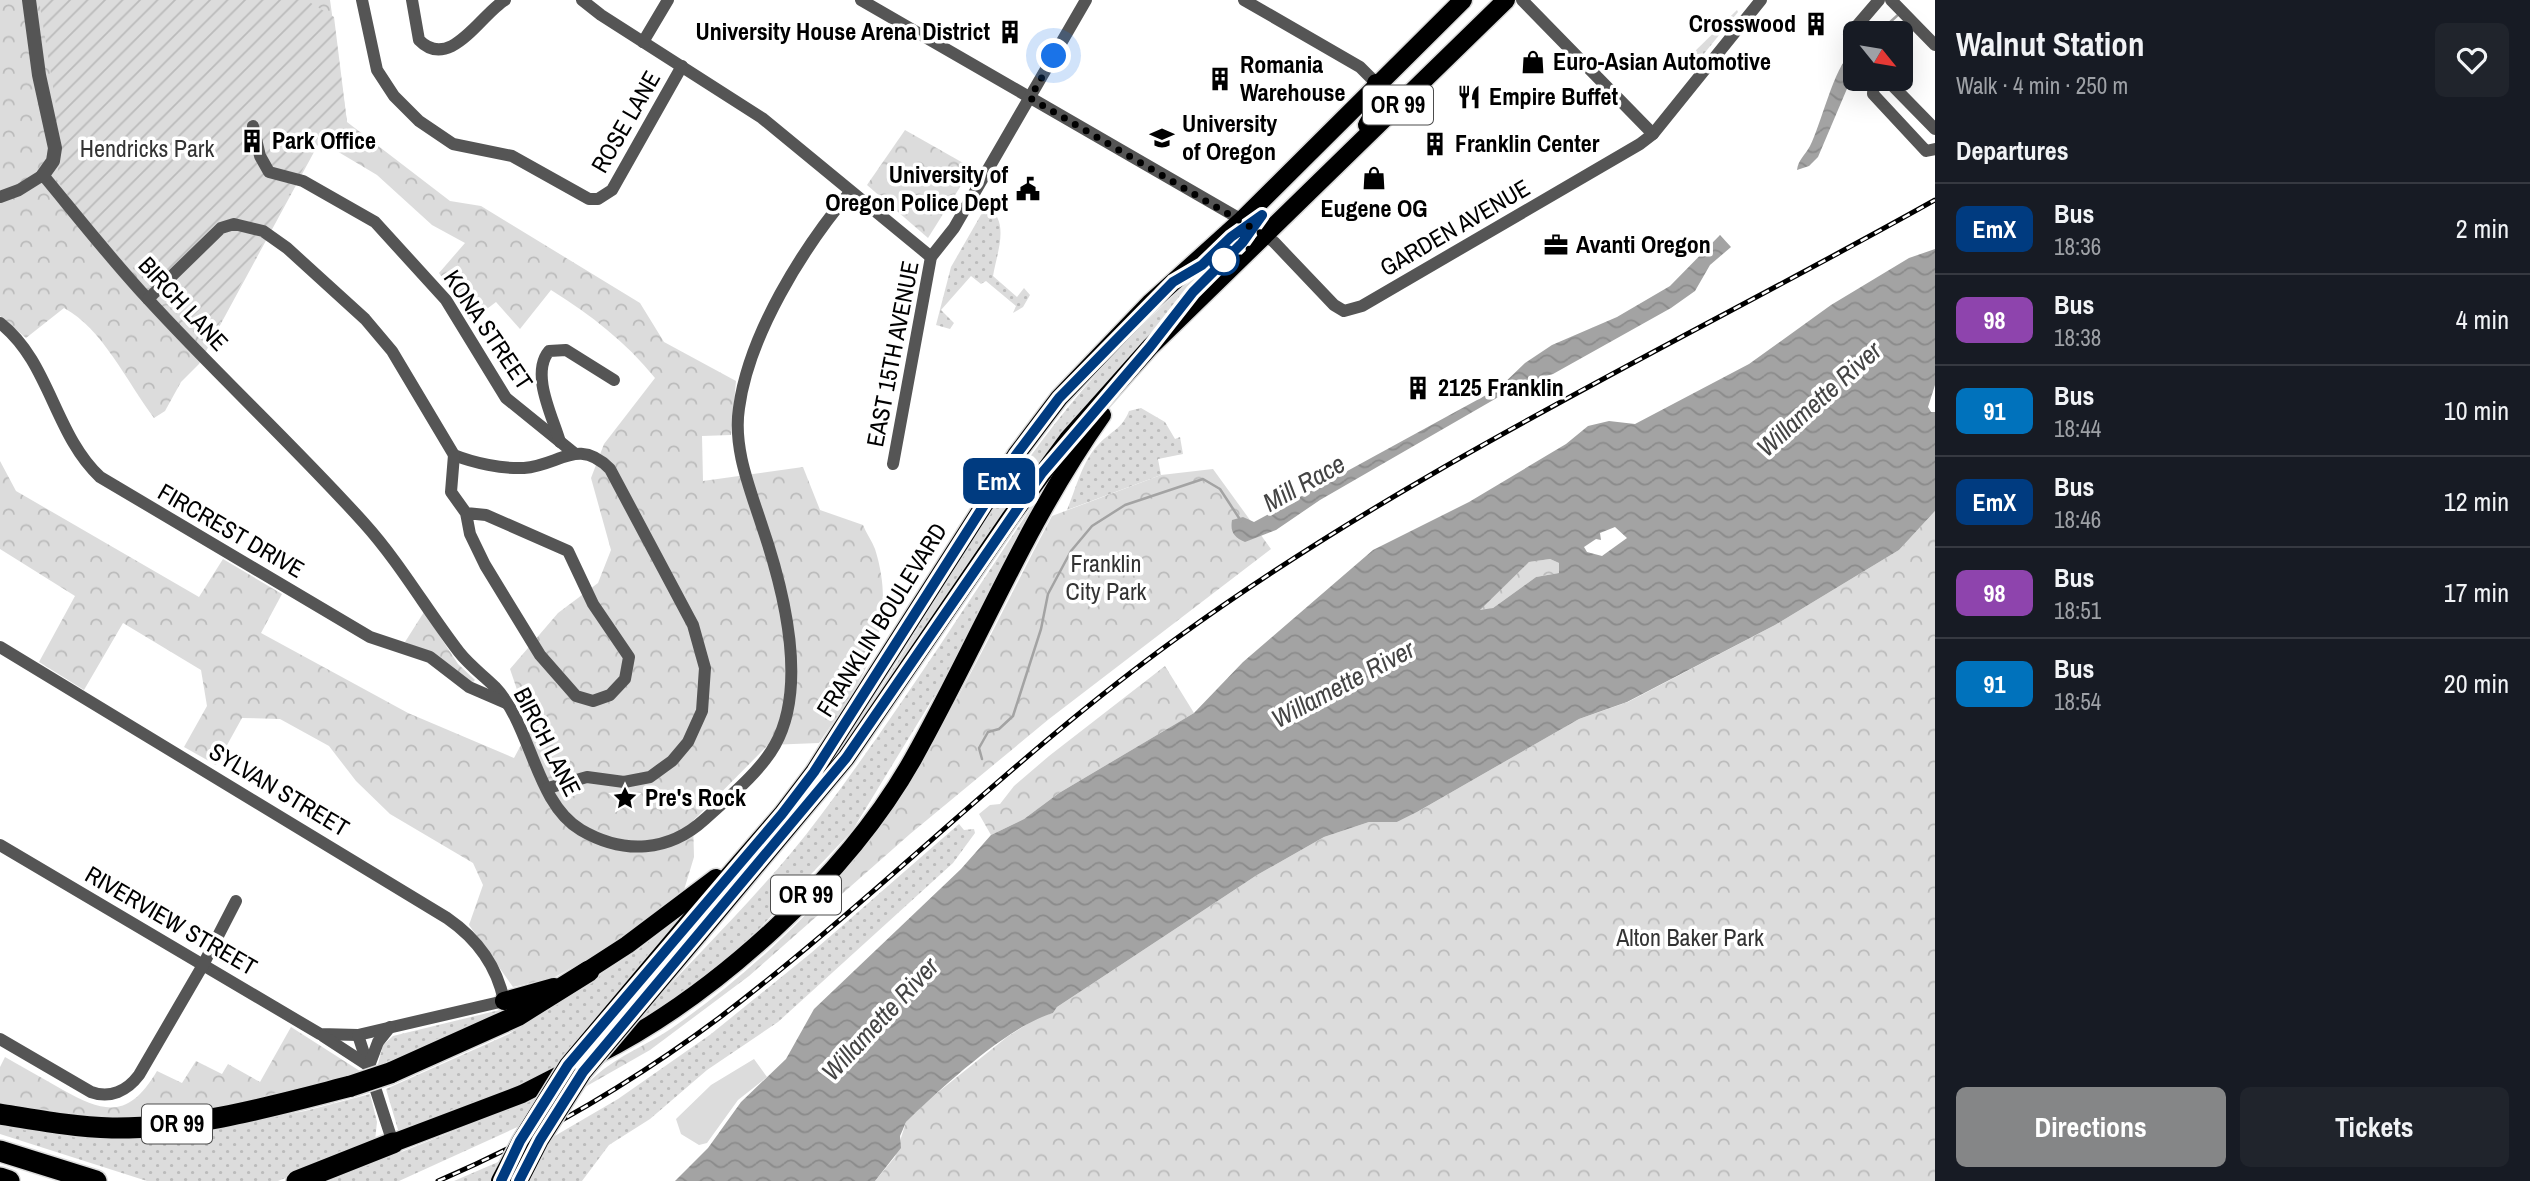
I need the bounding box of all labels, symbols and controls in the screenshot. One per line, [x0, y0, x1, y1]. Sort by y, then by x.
place label: Crosswood [1689, 7, 1796, 39]
building icon: Crosswood [1802, 10, 1830, 38]
place label: University House Arena District [695, 15, 990, 47]
building icon: University House Arena District [996, 18, 1024, 46]
north arrow [1843, 21, 1913, 91]
map controls [1843, 21, 1913, 91]
text: Walnut Station [1956, 22, 2144, 66]
button: heart [2435, 23, 2509, 97]
your location [1036, 38, 1071, 73]
place label: Euro-Asian Automotive [1553, 45, 1771, 77]
place label: Romania Warehouse [1240, 48, 1345, 108]
shop icon: Euro-Asian Automotive [1519, 48, 1547, 76]
street label: ROSE LANE [583, 65, 667, 178]
building icon: Romania Warehouse [1206, 65, 1234, 93]
text: Walk · 4 min · 250 m [1956, 70, 2128, 101]
place label: Empire Buffet [1489, 80, 1618, 112]
restaurant icon: Empire Buffet [1455, 83, 1483, 111]
road number: OR 99 [1363, 86, 1433, 124]
place label: University of Oregon [1182, 107, 1277, 167]
place label: Park Office [272, 124, 376, 156]
school or university icon: University of Oregon [1148, 124, 1176, 152]
building icon: Park Office [238, 127, 266, 155]
place label: Franklin Center [1455, 127, 1600, 159]
building icon: Franklin Center [1421, 130, 1449, 158]
park label: Hendricks Park [80, 132, 214, 164]
text: Departures [1956, 133, 2069, 168]
place label: University of Oregon Police Dept [825, 158, 1008, 218]
shop icon: Eugene OG [1360, 164, 1388, 192]
street label: GARDEN AVENUE [1374, 171, 1535, 283]
public building icon: University of Oregon Police Dept [1014, 175, 1042, 203]
place label: Eugene OG [1320, 192, 1428, 224]
text: Bus [2054, 196, 2094, 231]
text: 2 min [2456, 211, 2509, 246]
text: EmX [1973, 213, 2016, 245]
place label: Avanti Oregon [1576, 228, 1711, 260]
office icon: Avanti Oregon [1542, 231, 1570, 259]
text: 18:36 [2054, 231, 2101, 262]
unlabelled marker [1209, 245, 1239, 275]
street label: BIRCH LANE [132, 249, 236, 357]
street label: EAST 15TH AVENUE [858, 258, 926, 449]
street label: KONA STREET [437, 263, 541, 396]
text: Bus [2054, 287, 2094, 322]
text: 4 min [2456, 302, 2509, 337]
text: 98 [1984, 304, 2005, 336]
text: 18:38 [2054, 322, 2101, 353]
water label: Willamette River [1749, 332, 1889, 464]
place label: 2125 Franklin [1438, 371, 1564, 403]
building icon: 2125 Franklin [1404, 374, 1432, 402]
text: Bus [2054, 378, 2094, 413]
text: 10 min [2444, 393, 2509, 428]
text: 91 [1984, 395, 2005, 427]
text: 18:44 [2054, 413, 2101, 444]
water label: Mill Race [1256, 446, 1351, 519]
line badge: EmX [959, 458, 1039, 504]
text: EmX [977, 465, 1021, 497]
text: Bus [2054, 469, 2094, 504]
street label: FIRCREST DRIVE [153, 475, 310, 585]
text: 12 min [2444, 484, 2509, 519]
text: EmX [1973, 486, 2016, 518]
text: 18:46 [2054, 504, 2101, 535]
street label: FRANKLIN BOULEVARD [809, 517, 954, 722]
park label: Franklin City Park [1066, 547, 1147, 607]
text: Bus [2054, 560, 2094, 595]
text: 17 min [2444, 575, 2509, 610]
text: 98 [1984, 577, 2005, 609]
text: 18:51 [2054, 595, 2101, 626]
water label: Willamette River [1265, 631, 1421, 736]
text: Bus [2054, 651, 2094, 686]
text: 20 min [2444, 666, 2509, 701]
text: 91 [1984, 668, 2005, 700]
street label: BIRCH LANE [507, 682, 589, 801]
text: 18:54 [2054, 686, 2101, 717]
street label: SYLVAN STREET [204, 735, 355, 844]
place label: Pre's Rock [645, 781, 746, 813]
place icon: Pre's Rock [611, 784, 639, 812]
street label: RIVERVIEW STREET [80, 858, 263, 982]
road number: OR 99 [771, 876, 841, 914]
park label: Alton Baker Park [1615, 921, 1764, 953]
water label: Willamette River [813, 949, 947, 1088]
button: Directions [1956, 1087, 2226, 1167]
button: Tickets [2240, 1087, 2509, 1167]
road number: OR 99 [142, 1105, 212, 1144]

